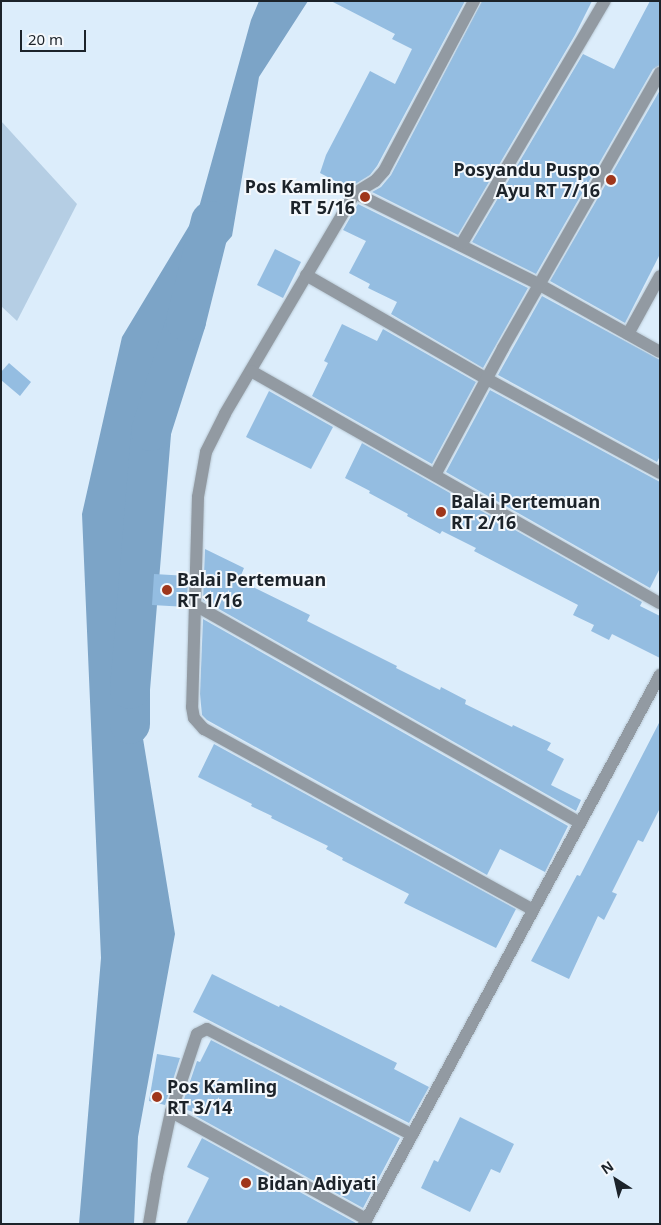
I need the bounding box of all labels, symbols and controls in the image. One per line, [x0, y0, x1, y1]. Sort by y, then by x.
scale bar [22, 20, 89, 52]
text: 20 m [28, 29, 63, 49]
place label: Posyandu Puspo Ayu RT 7/16 [453, 159, 600, 202]
marker: Posyandu Puspo Ayu RT 7/16 [604, 173, 618, 187]
place label: Pos Kamling RT 5/16 [245, 176, 355, 218]
marker: Pos Kamling RT 5/16 [359, 191, 371, 203]
place label: Balai Pertemuan RT 2/16 [451, 491, 600, 534]
marker: Balai Pertemuan RT 2/16 [435, 506, 447, 518]
place label: Balai Pertemuan RT 1/16 [177, 569, 326, 612]
marker: Balai Pertemuan RT 1/16 [161, 584, 173, 596]
place label: Pos Kamling RT 3/14 [167, 1076, 277, 1118]
marker: Pos Kamling RT 3/14 [151, 1091, 163, 1103]
north arrow [591, 1155, 641, 1205]
text: N [597, 1156, 617, 1178]
place label: Bidan Adiyati [257, 1172, 376, 1194]
marker: Bidan Adiyati [239, 1176, 253, 1190]

